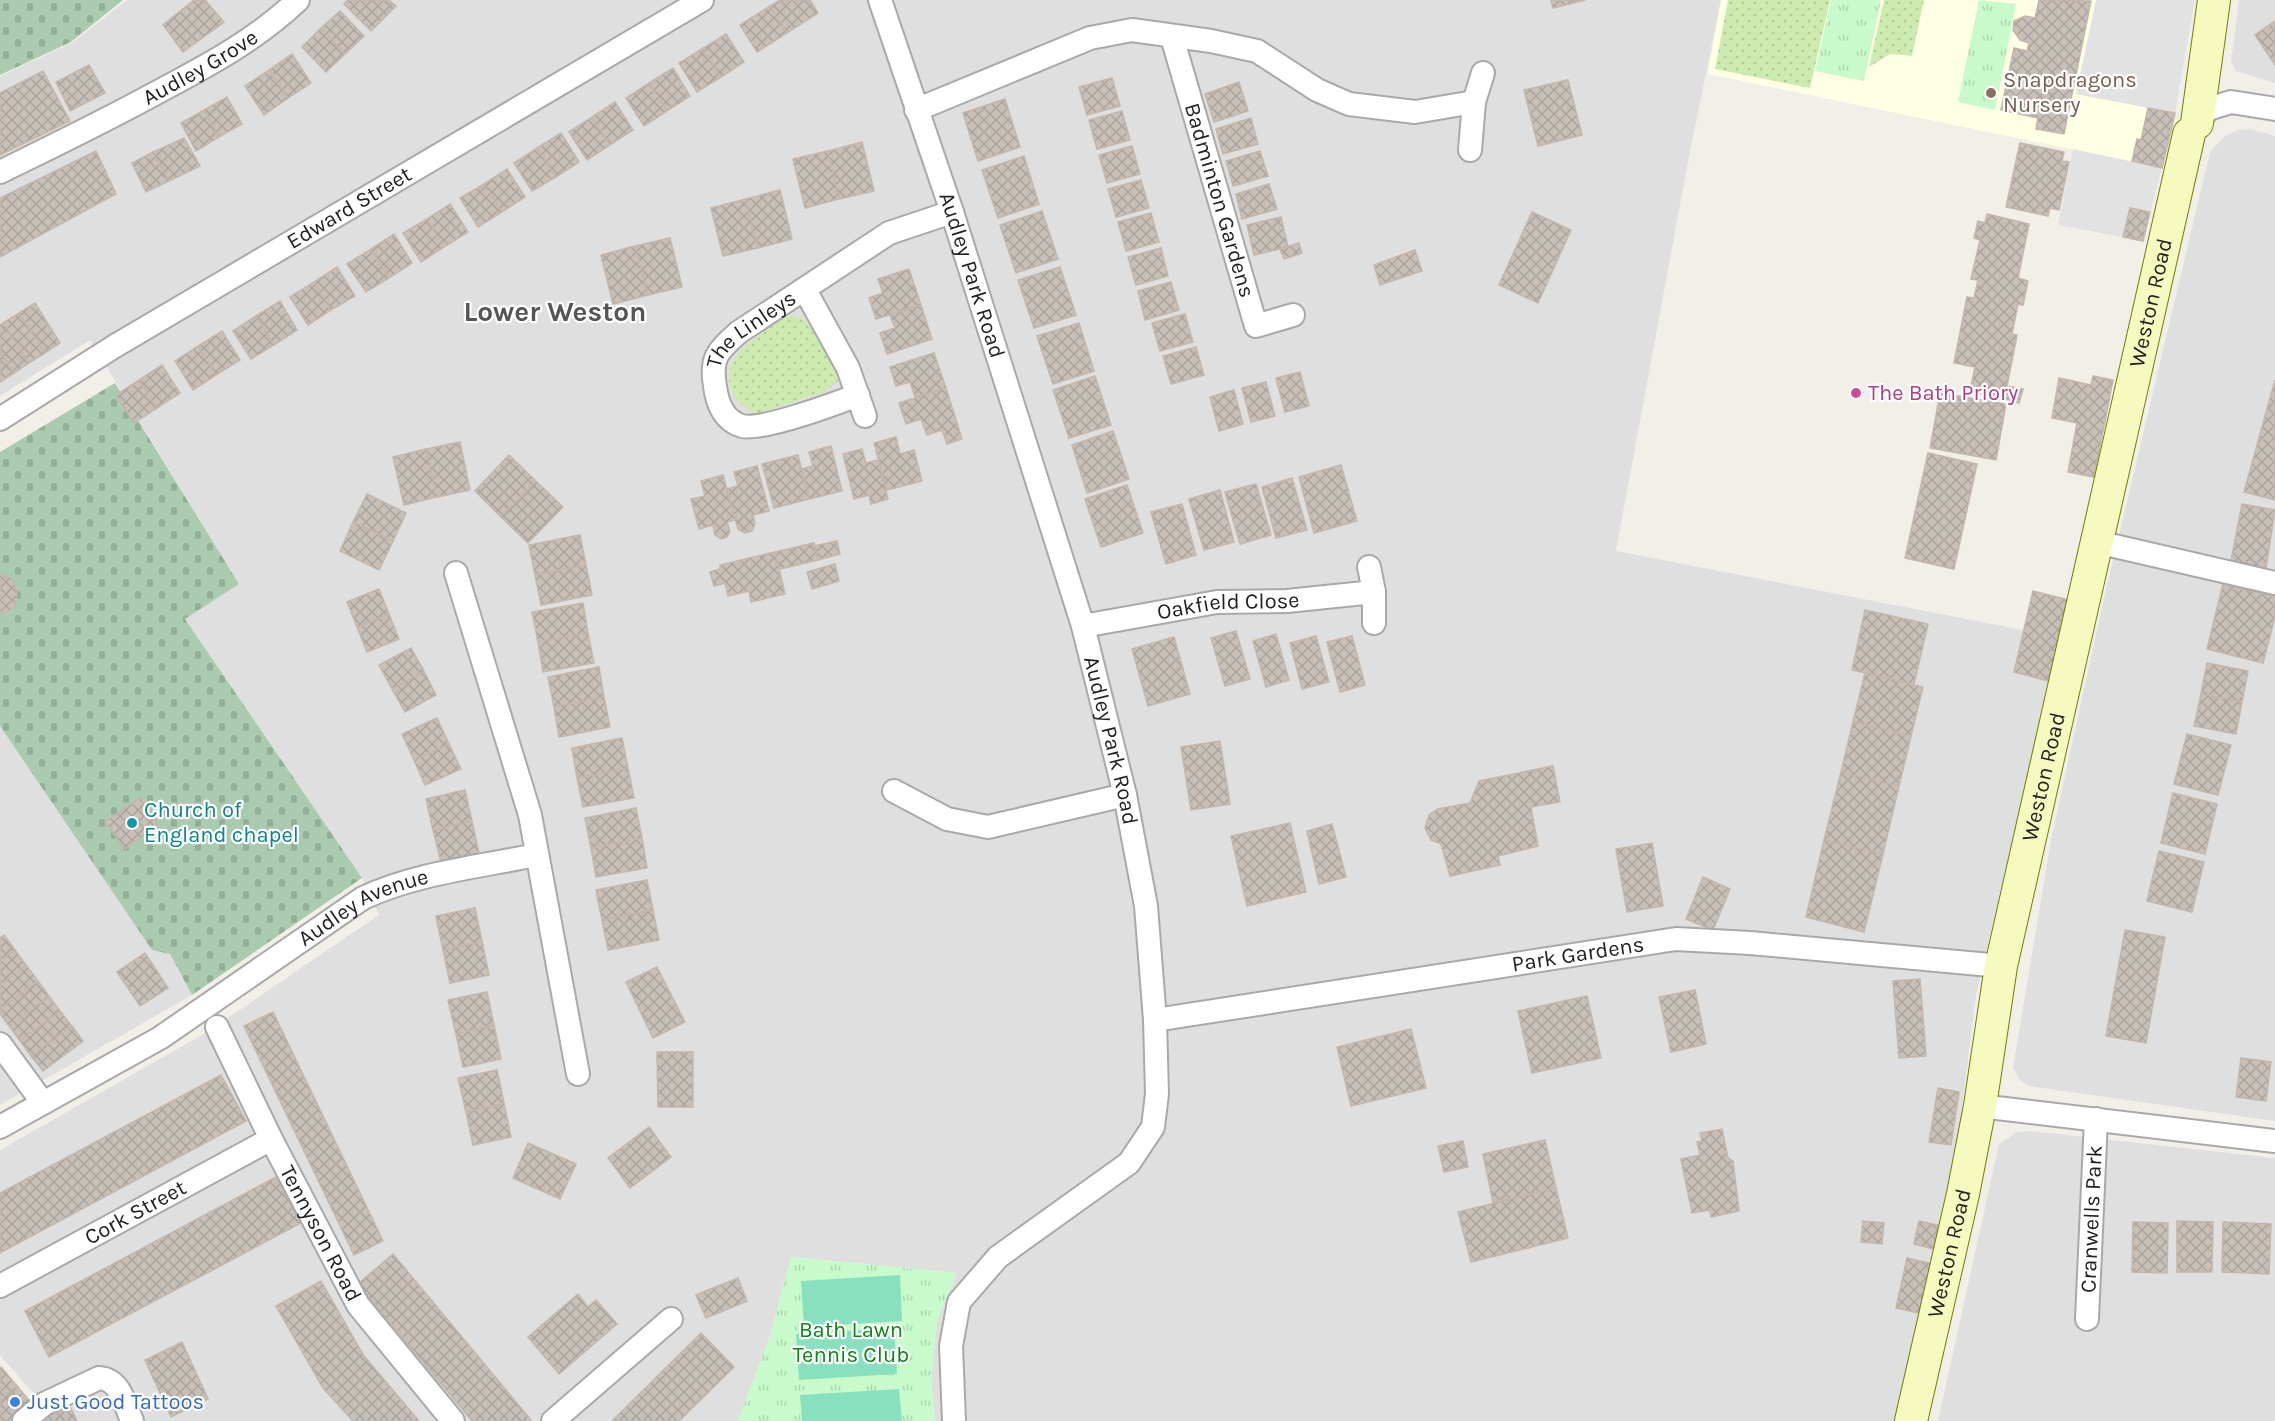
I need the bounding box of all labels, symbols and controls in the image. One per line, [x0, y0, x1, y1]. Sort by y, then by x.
street label: Audley Grove [138, 24, 263, 111]
place label: Snapdragons Nursery [2003, 67, 2137, 118]
marker: Snapdragons Nursery [1984, 86, 1998, 100]
street label: Badminton Gardens [1179, 100, 1260, 301]
street label: Edward Street [282, 161, 416, 255]
street label: Audley Park Road [933, 189, 1010, 361]
street label: Weston Road [2124, 236, 2178, 370]
street label: The Linleys [701, 285, 801, 370]
district label: Lower Weston [463, 295, 647, 328]
place label: The Bath Priory [1868, 380, 2018, 406]
marker: The Bath Priory [1849, 386, 1863, 400]
street label: Oakfield Close [1155, 587, 1301, 626]
street label: Audley Park Road [1078, 654, 1143, 827]
street label: Weston Road [2017, 710, 2071, 844]
place label: Church of England chapel [144, 797, 299, 848]
marker: Church of England chapel [125, 816, 139, 830]
street label: Audley Avenue [293, 864, 431, 952]
street label: Park Gardens [1510, 931, 1646, 977]
street label: Cranwells Park [2075, 1145, 2108, 1294]
street label: Tennyson Road [274, 1161, 367, 1306]
street label: Cork Street [80, 1175, 191, 1251]
street label: Weston Road [1922, 1186, 1977, 1320]
park label: Bath Lawn Tennis Club [793, 1317, 909, 1368]
place label: Just Good Tattoos [27, 1389, 204, 1415]
marker: Just Good Tattoos [8, 1395, 22, 1409]

